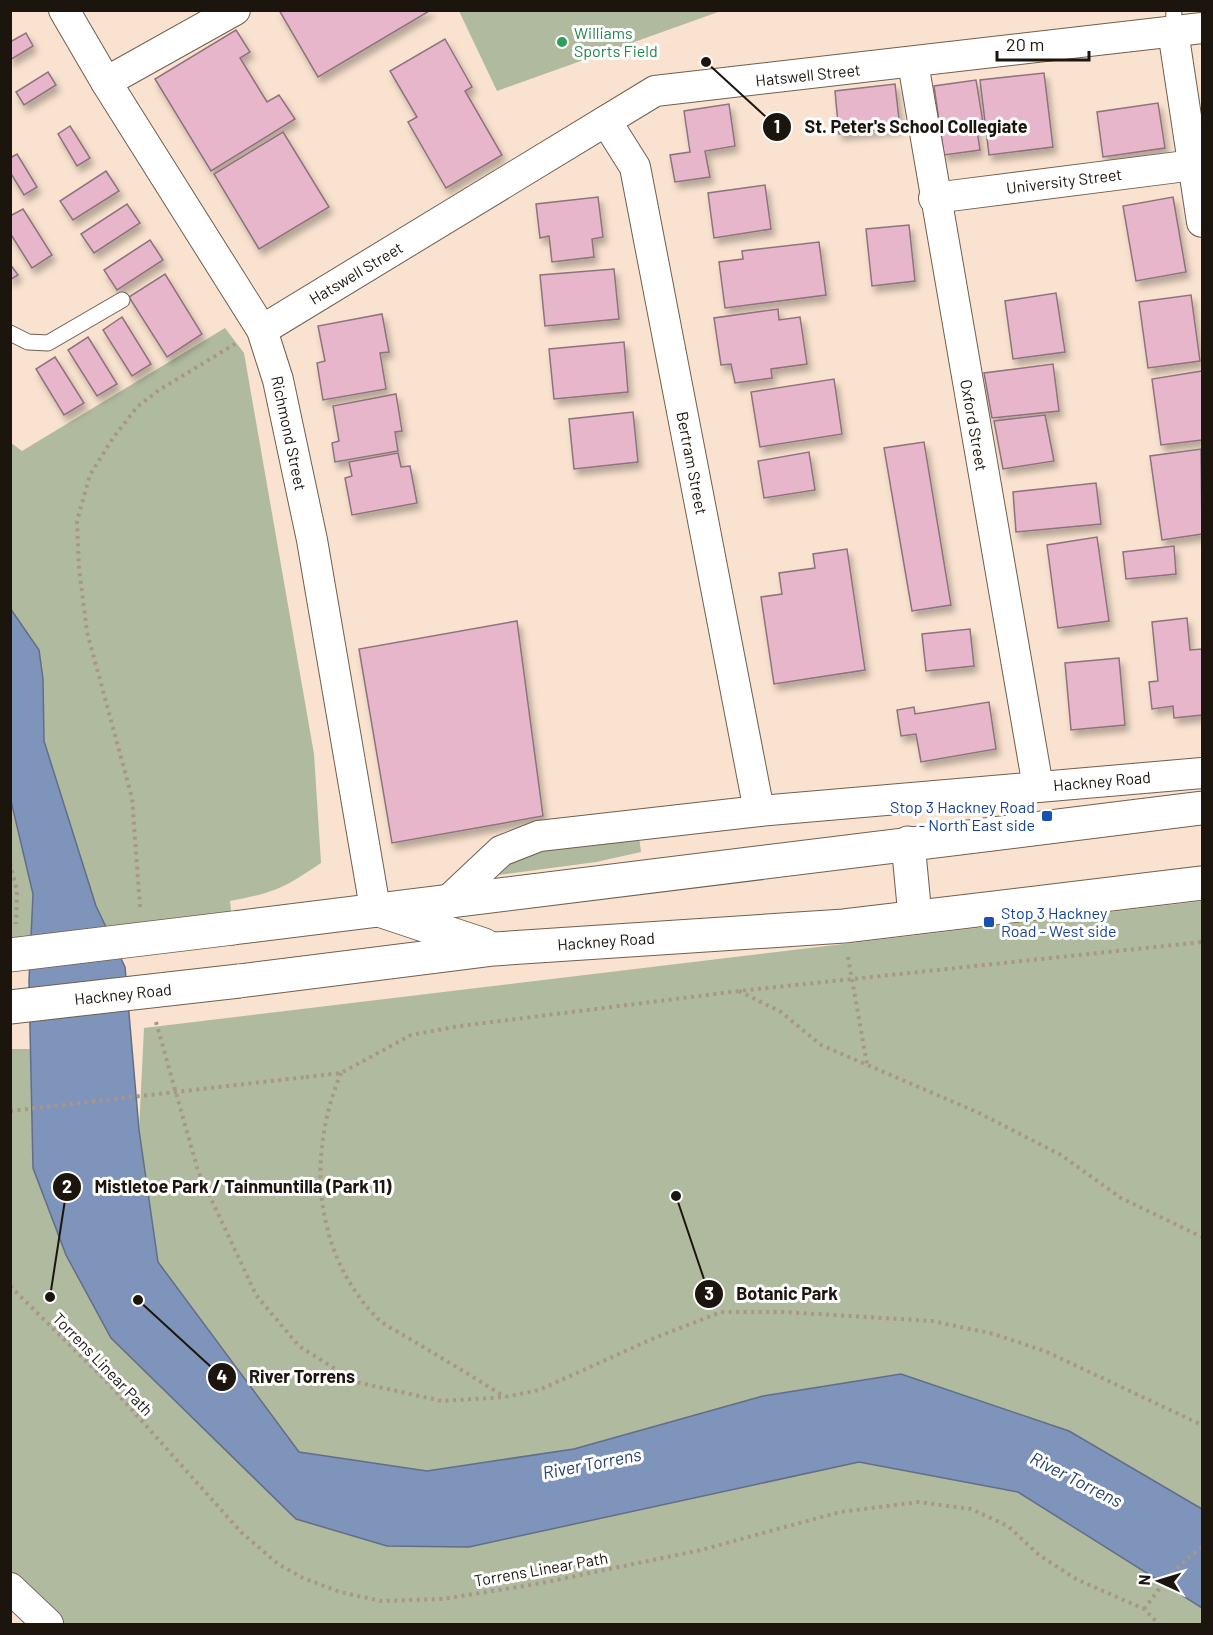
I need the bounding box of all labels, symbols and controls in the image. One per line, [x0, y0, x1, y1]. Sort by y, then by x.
place label: Williams Sports Field [574, 23, 658, 60]
scale bar [997, 24, 1088, 62]
text: 20 m [1006, 33, 1044, 55]
marker: Williams Sports Field [555, 35, 569, 49]
street label: Hatswell Street [754, 60, 861, 89]
callout: St. Peter's School Collegiate [762, 109, 1039, 145]
text: 1 [774, 115, 780, 137]
text: St. Peter's School Collegiate [804, 115, 1028, 137]
street label: University Street [1005, 164, 1123, 197]
street label: Hatswell Street [306, 237, 406, 308]
street label: Richmond Street [268, 374, 311, 492]
street label: Oxford Street [957, 378, 992, 472]
street label: Bertram Street [673, 410, 712, 516]
street label: Hackney Road [1052, 767, 1151, 794]
place label: Stop 3 Hackney Road - North East side [890, 797, 1035, 834]
marker: Stop 3 Hackney Road - North East side [1040, 809, 1054, 823]
place label: Stop 3 Hackney Road - West side [1001, 903, 1116, 940]
marker: Stop 3 Hackney Road - West side [982, 915, 996, 929]
street label: Hackney Road [557, 928, 655, 953]
street label: Hackney Road [73, 979, 173, 1008]
callout: Mistletoe Park / Tainmuntilla (Park 11) [52, 1169, 403, 1205]
text: 2 [62, 1175, 72, 1197]
text: Mistletoe Park / Tainmuntilla (Park 11) [94, 1175, 392, 1197]
callout: Botanic Park [694, 1276, 850, 1312]
text: 3 [704, 1282, 714, 1304]
text: Botanic Park [736, 1282, 838, 1304]
street label: Torrens Linear Path [49, 1308, 157, 1419]
callout: River Torrens [207, 1359, 367, 1395]
text: 4 [217, 1365, 228, 1387]
text: River Torrens [249, 1365, 355, 1387]
water label: River Torrens [541, 1443, 643, 1483]
water label: River Torrens [1027, 1447, 1126, 1512]
street label: Torrens Linear Path [472, 1547, 609, 1590]
north arrow [1129, 1551, 1189, 1611]
text: N [1134, 1574, 1153, 1586]

